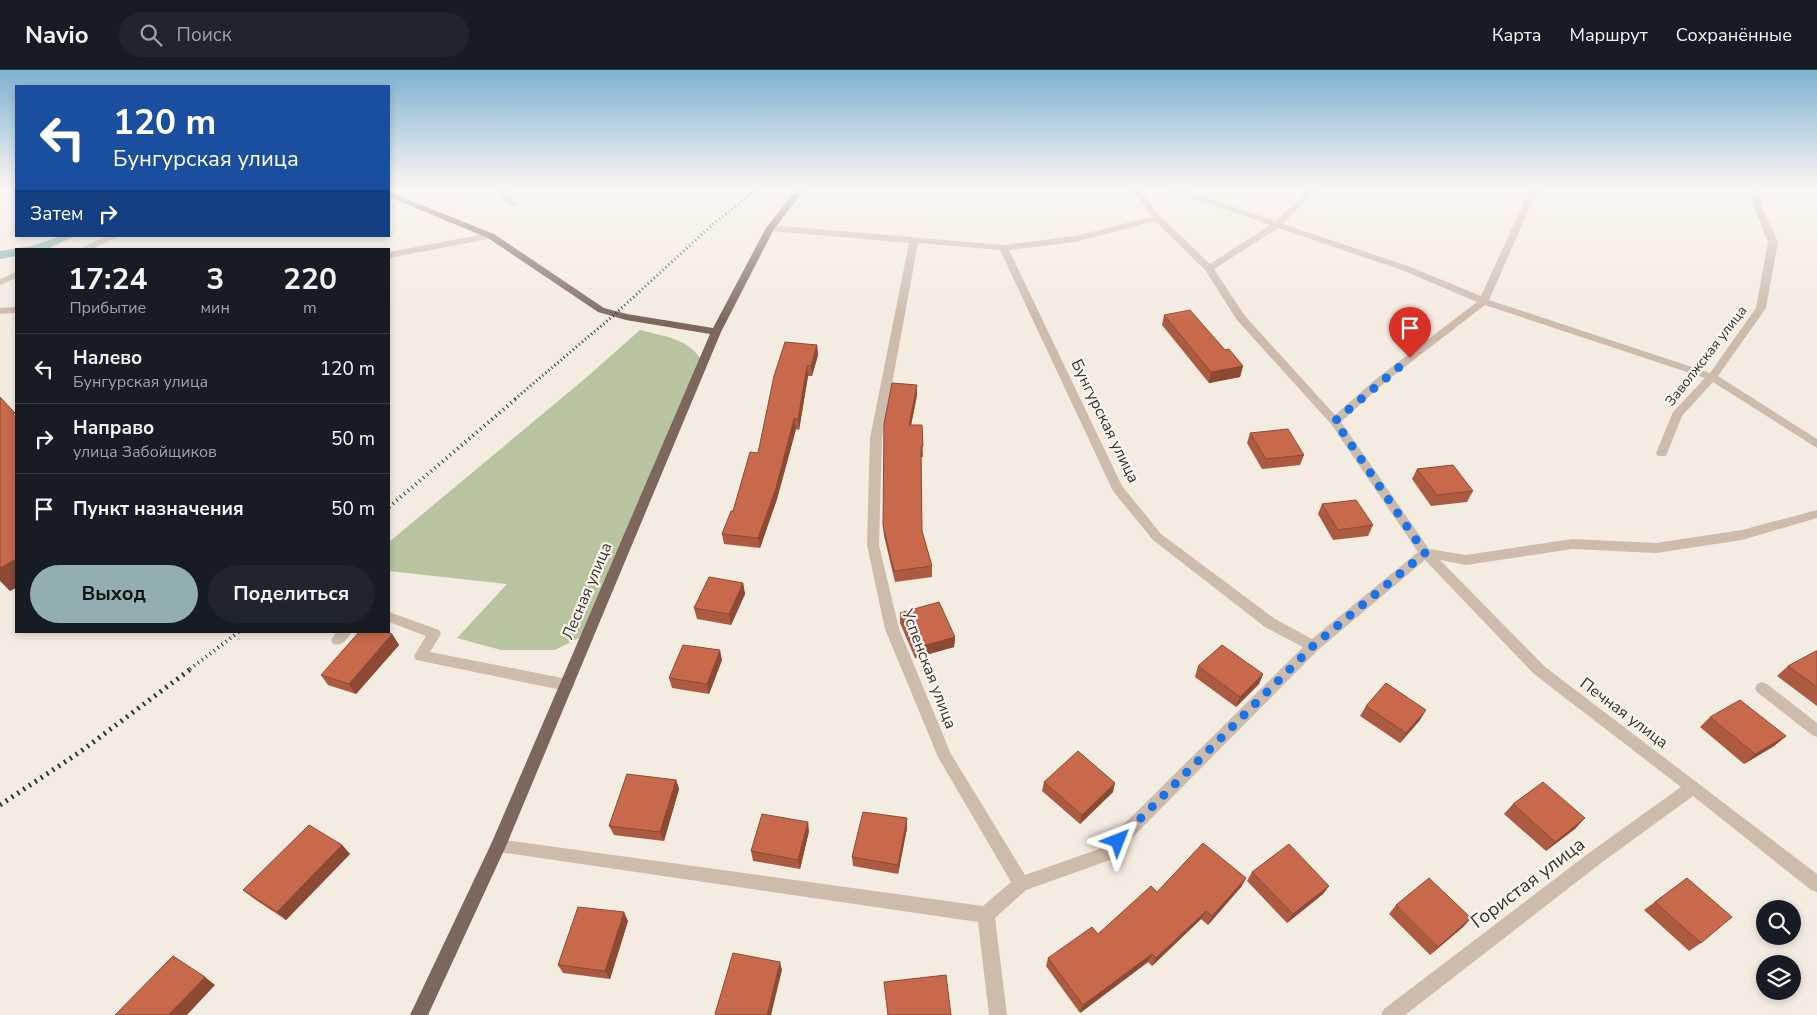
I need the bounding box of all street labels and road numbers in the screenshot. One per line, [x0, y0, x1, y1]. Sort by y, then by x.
street label: Заволжская улица [1661, 302, 1751, 410]
street label: Бунгурская улица [1065, 355, 1145, 487]
street label: Лесная улица [557, 539, 617, 643]
street label: Успенская улица [896, 605, 962, 732]
street label: Печная улица [1575, 673, 1673, 753]
street label: Гористая улица [1466, 831, 1590, 935]

